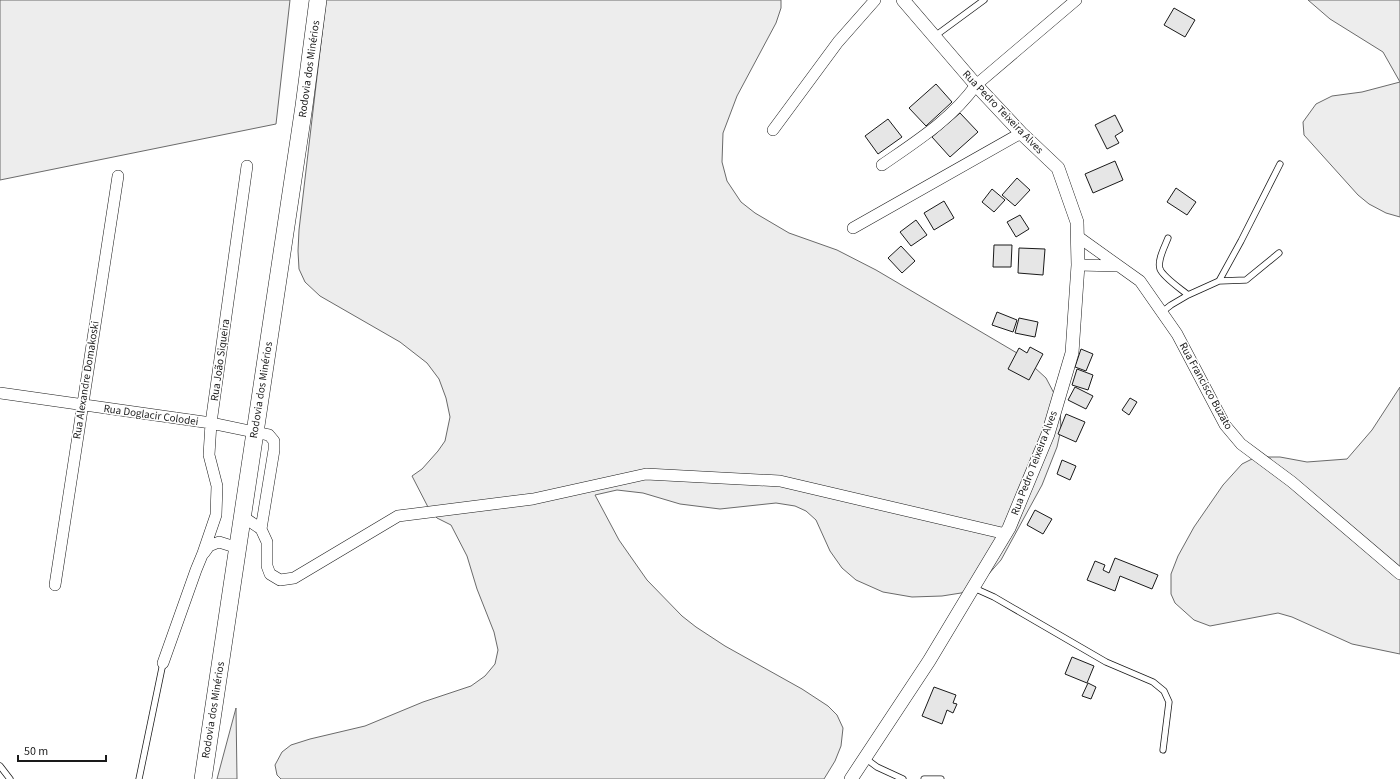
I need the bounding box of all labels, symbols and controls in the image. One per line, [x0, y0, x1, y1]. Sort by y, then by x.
street label: Rodovia dos Minérios [295, 19, 323, 118]
street label: Rua Pedro Teixeira Alves [959, 67, 1047, 157]
street label: Rua João Siqueira [207, 318, 233, 402]
street label: Rua Alexandre Domakoski [69, 320, 103, 440]
street label: Rodovia dos Minérios [246, 340, 276, 439]
street label: Rua Francisco Buzato [1176, 340, 1236, 432]
street label: Rua Doglacir Colodei [103, 401, 199, 429]
street label: Rua Pedro Teixeira Alves [1007, 408, 1061, 517]
street label: Rodovia dos Minérios [198, 660, 228, 759]
scale bar [18, 737, 106, 763]
text: 50 m [24, 743, 48, 760]

